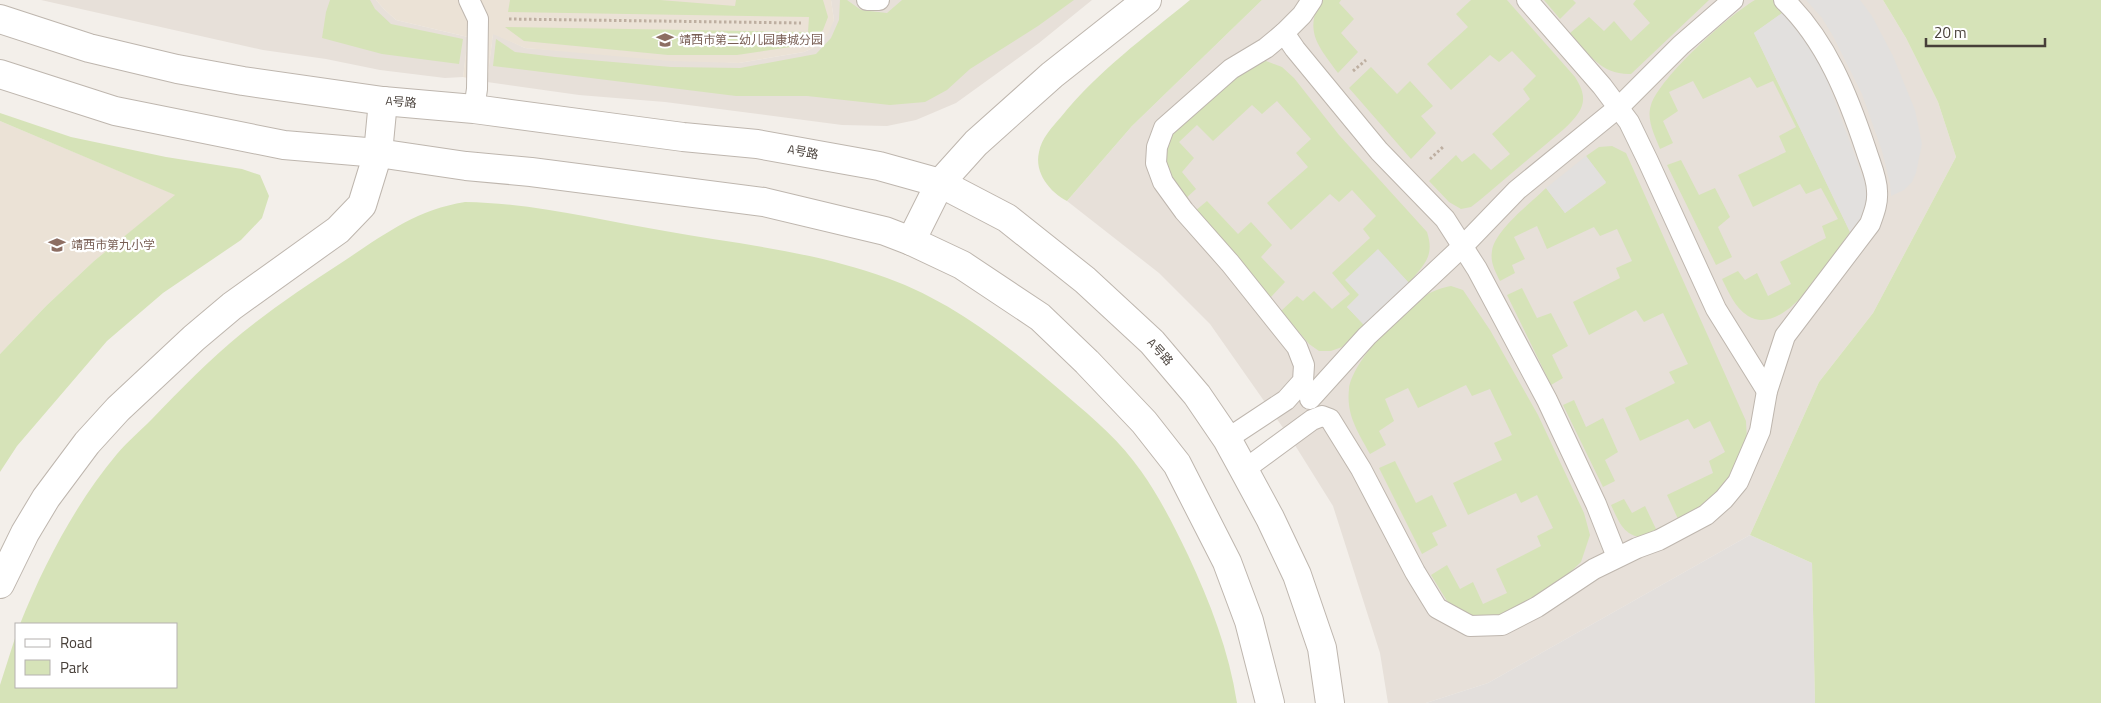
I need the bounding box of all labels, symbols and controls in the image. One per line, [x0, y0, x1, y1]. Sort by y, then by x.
scale bar [1926, 15, 2045, 47]
text: 20 m [1934, 21, 1967, 44]
school or university icon: 靖西市第二幼儿园康城分园 [655, 30, 675, 50]
place label: 靖西市第二幼儿园康城分园 [679, 30, 823, 49]
street label: A号路 [385, 91, 417, 112]
street label: A号路 [786, 139, 820, 164]
school or university icon: 靖西市第九小学 [47, 235, 67, 255]
place label: 靖西市第九小学 [71, 235, 155, 254]
street label: A号路 [1143, 334, 1178, 370]
legend [15, 623, 178, 688]
text: Road [60, 631, 92, 654]
text: Park [60, 656, 89, 679]

